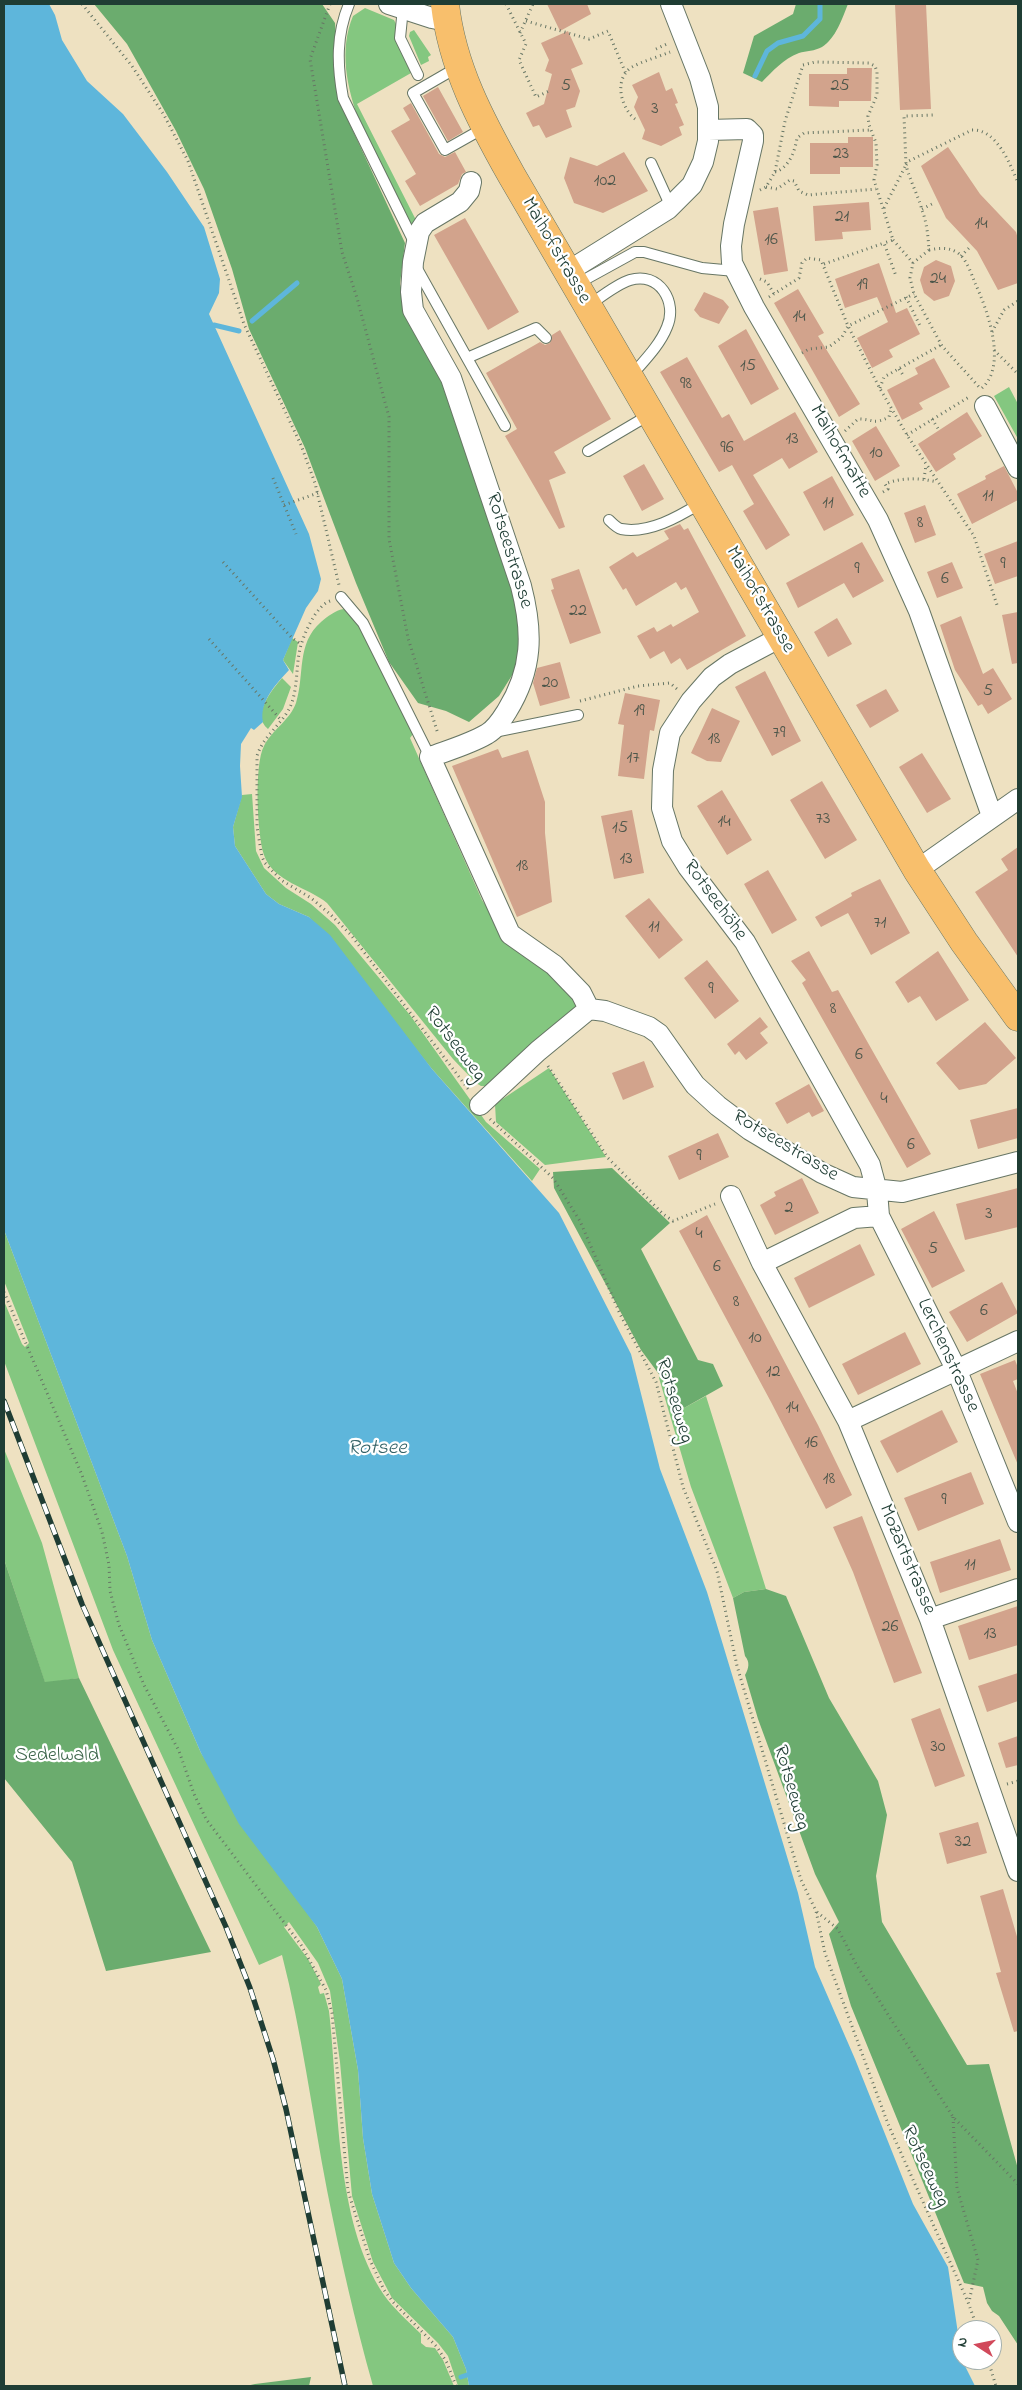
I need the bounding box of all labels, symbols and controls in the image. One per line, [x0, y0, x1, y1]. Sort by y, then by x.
house number: 5 [561, 76, 571, 98]
house number: 25 [830, 76, 850, 98]
house number: 3 [651, 99, 659, 121]
house number: 23 [833, 144, 849, 166]
house number: 102 [594, 171, 616, 193]
street label: Maihofstrasse [515, 193, 595, 309]
house number: 21 [835, 207, 849, 229]
house number: 14 [974, 214, 988, 236]
house number: 16 [764, 230, 778, 252]
house number: 24 [930, 269, 946, 291]
house number: 19 [856, 275, 868, 297]
house number: 14 [792, 307, 806, 329]
house number: 15 [740, 356, 756, 378]
house number: 98 [680, 374, 692, 396]
street label: Maihofmatte [803, 401, 875, 503]
house number: 13 [785, 429, 799, 451]
house number: 96 [720, 438, 734, 460]
house number: 10 [869, 443, 883, 465]
house number: 11 [982, 486, 994, 508]
street label: Rotseestrasse [479, 490, 537, 612]
house number: 11 [822, 493, 834, 515]
house number: 8 [917, 513, 923, 535]
street label: Maihofstrasse [719, 542, 799, 658]
house number: 9 [1000, 554, 1006, 576]
house number: 9 [854, 559, 860, 581]
house number: 6 [941, 569, 949, 591]
house number: 22 [569, 601, 587, 623]
house number: 20 [542, 673, 558, 695]
house number: 5 [983, 681, 993, 703]
house number: 19 [633, 701, 645, 723]
house number: 79 [773, 723, 785, 745]
house number: 18 [708, 729, 720, 751]
house number: 17 [626, 748, 640, 770]
house number: 73 [816, 809, 830, 831]
house number: 14 [717, 812, 731, 834]
house number: 15 [612, 818, 628, 840]
house number: 13 [619, 849, 633, 871]
house number: 18 [516, 856, 528, 878]
street label: Rotseehöhe [677, 856, 751, 946]
house number: 71 [873, 913, 887, 935]
house number: 11 [648, 917, 660, 939]
house number: 9 [708, 979, 714, 1001]
house number: 8 [830, 999, 836, 1021]
street label: Rotseeweg [418, 1003, 490, 1087]
house number: 6 [855, 1045, 863, 1067]
house number: 4 [880, 1089, 888, 1111]
street label: Rotseestrasse [728, 1106, 842, 1188]
house number: 6 [907, 1135, 915, 1157]
house number: 9 [696, 1146, 702, 1168]
house number: 2 [785, 1198, 793, 1220]
house number: 3 [985, 1204, 993, 1226]
house number: 4 [695, 1224, 703, 1246]
house number: 5 [928, 1239, 938, 1261]
house number: 6 [713, 1257, 721, 1279]
house number: 8 [733, 1292, 739, 1314]
street label: Lerchenstrasse [910, 1295, 984, 1417]
house number: 6 [980, 1301, 988, 1323]
house number: 10 [748, 1328, 762, 1350]
street label: Rotseeweg [649, 1356, 697, 1446]
house number: 12 [766, 1362, 780, 1384]
house number: 14 [785, 1398, 799, 1420]
house number: 16 [804, 1433, 818, 1455]
water label: Rotsee [347, 1437, 407, 1463]
house number: 18 [823, 1469, 835, 1491]
house number: 9 [941, 1490, 947, 1512]
street label: Mozartstrasse [872, 1501, 940, 1619]
house number: 11 [964, 1555, 976, 1577]
house number: 26 [882, 1617, 898, 1639]
house number: 13 [983, 1624, 997, 1646]
house number: 30 [930, 1737, 946, 1759]
street label: Rotseeweg [766, 1743, 814, 1833]
park label: Sedelwald [15, 1745, 99, 1769]
house number: 32 [955, 1832, 971, 1854]
street label: Rotseeweg [895, 2122, 953, 2212]
north arrow [952, 2320, 1002, 2370]
text: N [952, 2336, 974, 2349]

